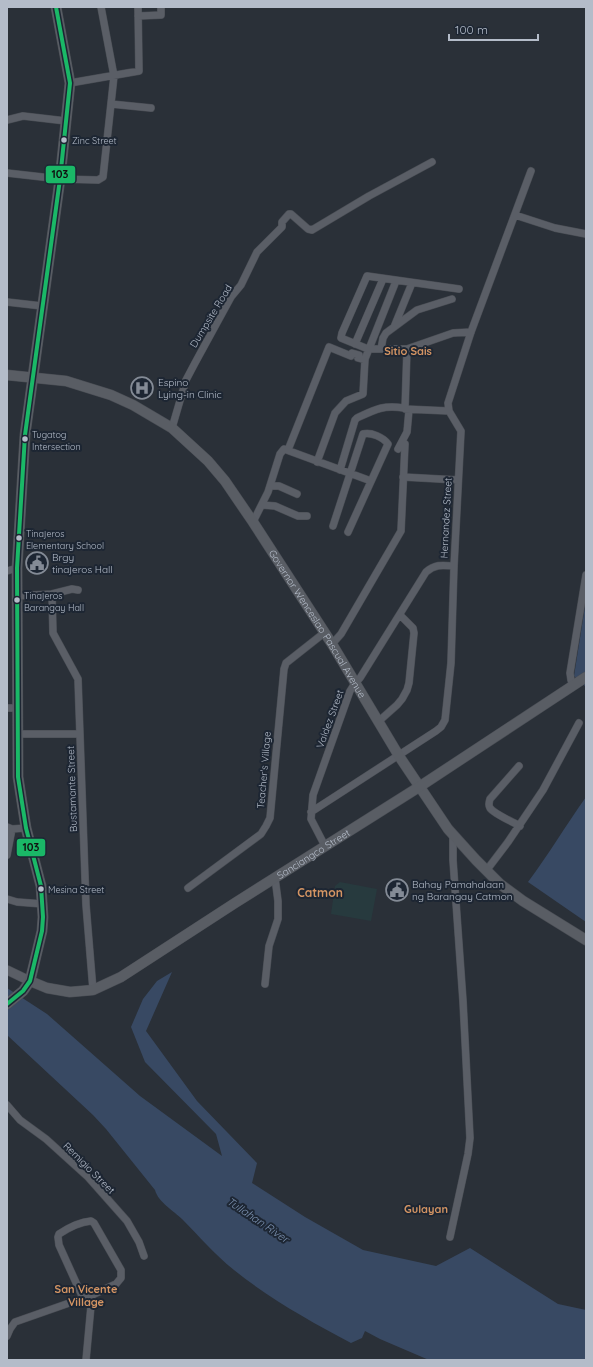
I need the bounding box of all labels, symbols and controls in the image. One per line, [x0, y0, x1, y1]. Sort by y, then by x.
scale bar [449, 16, 538, 42]
text: 100 m [455, 22, 488, 37]
marker: Zinc Street [59, 135, 69, 145]
place label: Zinc Street [72, 135, 117, 146]
line badge: 103 [45, 165, 76, 184]
text: 103 [52, 167, 69, 181]
street label: Dumpsite Road [187, 282, 235, 350]
district label: Sitio Sais [384, 344, 432, 358]
hospital icon: Espino Lying-in Clinic [129, 375, 155, 401]
place label: Espino Lying-in Clinic [158, 376, 222, 401]
place label: Tugatog Intersection [32, 429, 81, 452]
marker: Tugatog Intersection [20, 434, 30, 444]
street label: Hernandez Street [437, 477, 455, 559]
place label: Tinajeros Elementary School [26, 528, 104, 551]
marker: Tinajeros Elementary School [14, 533, 24, 543]
street label: Governor Wenceslao Pascual Avenue [266, 547, 369, 700]
public building icon: Brgy tinajeros Hall [24, 550, 50, 576]
place label: Brgy tinajeros Hall [52, 551, 113, 576]
place label: Tinajeros Barangay Hall [24, 590, 84, 613]
marker: Tinajeros Barangay Hall [12, 595, 22, 605]
street label: Valdez Street [313, 687, 347, 750]
street label: Teacher's Village [254, 731, 274, 809]
street label: Bustamante Street [64, 745, 80, 832]
street label: Sanciangco Street [274, 825, 353, 882]
line badge: 103 [16, 838, 46, 857]
text: 103 [23, 840, 40, 854]
public building icon: Bahay Pamahalaan ng Barangay Catmon [384, 877, 410, 903]
place label: Bahay Pamahalaan ng Barangay Catmon [412, 878, 512, 903]
marker: Mesina Street [36, 884, 46, 894]
place label: Mesina Street [48, 884, 104, 895]
district label: Catmon [297, 885, 343, 900]
street label: Remigio Street [60, 1139, 118, 1197]
water label: Tullahan River [224, 1194, 293, 1247]
district label: Gulayan [404, 1202, 448, 1216]
district label: San Vicente Village [55, 1282, 118, 1309]

